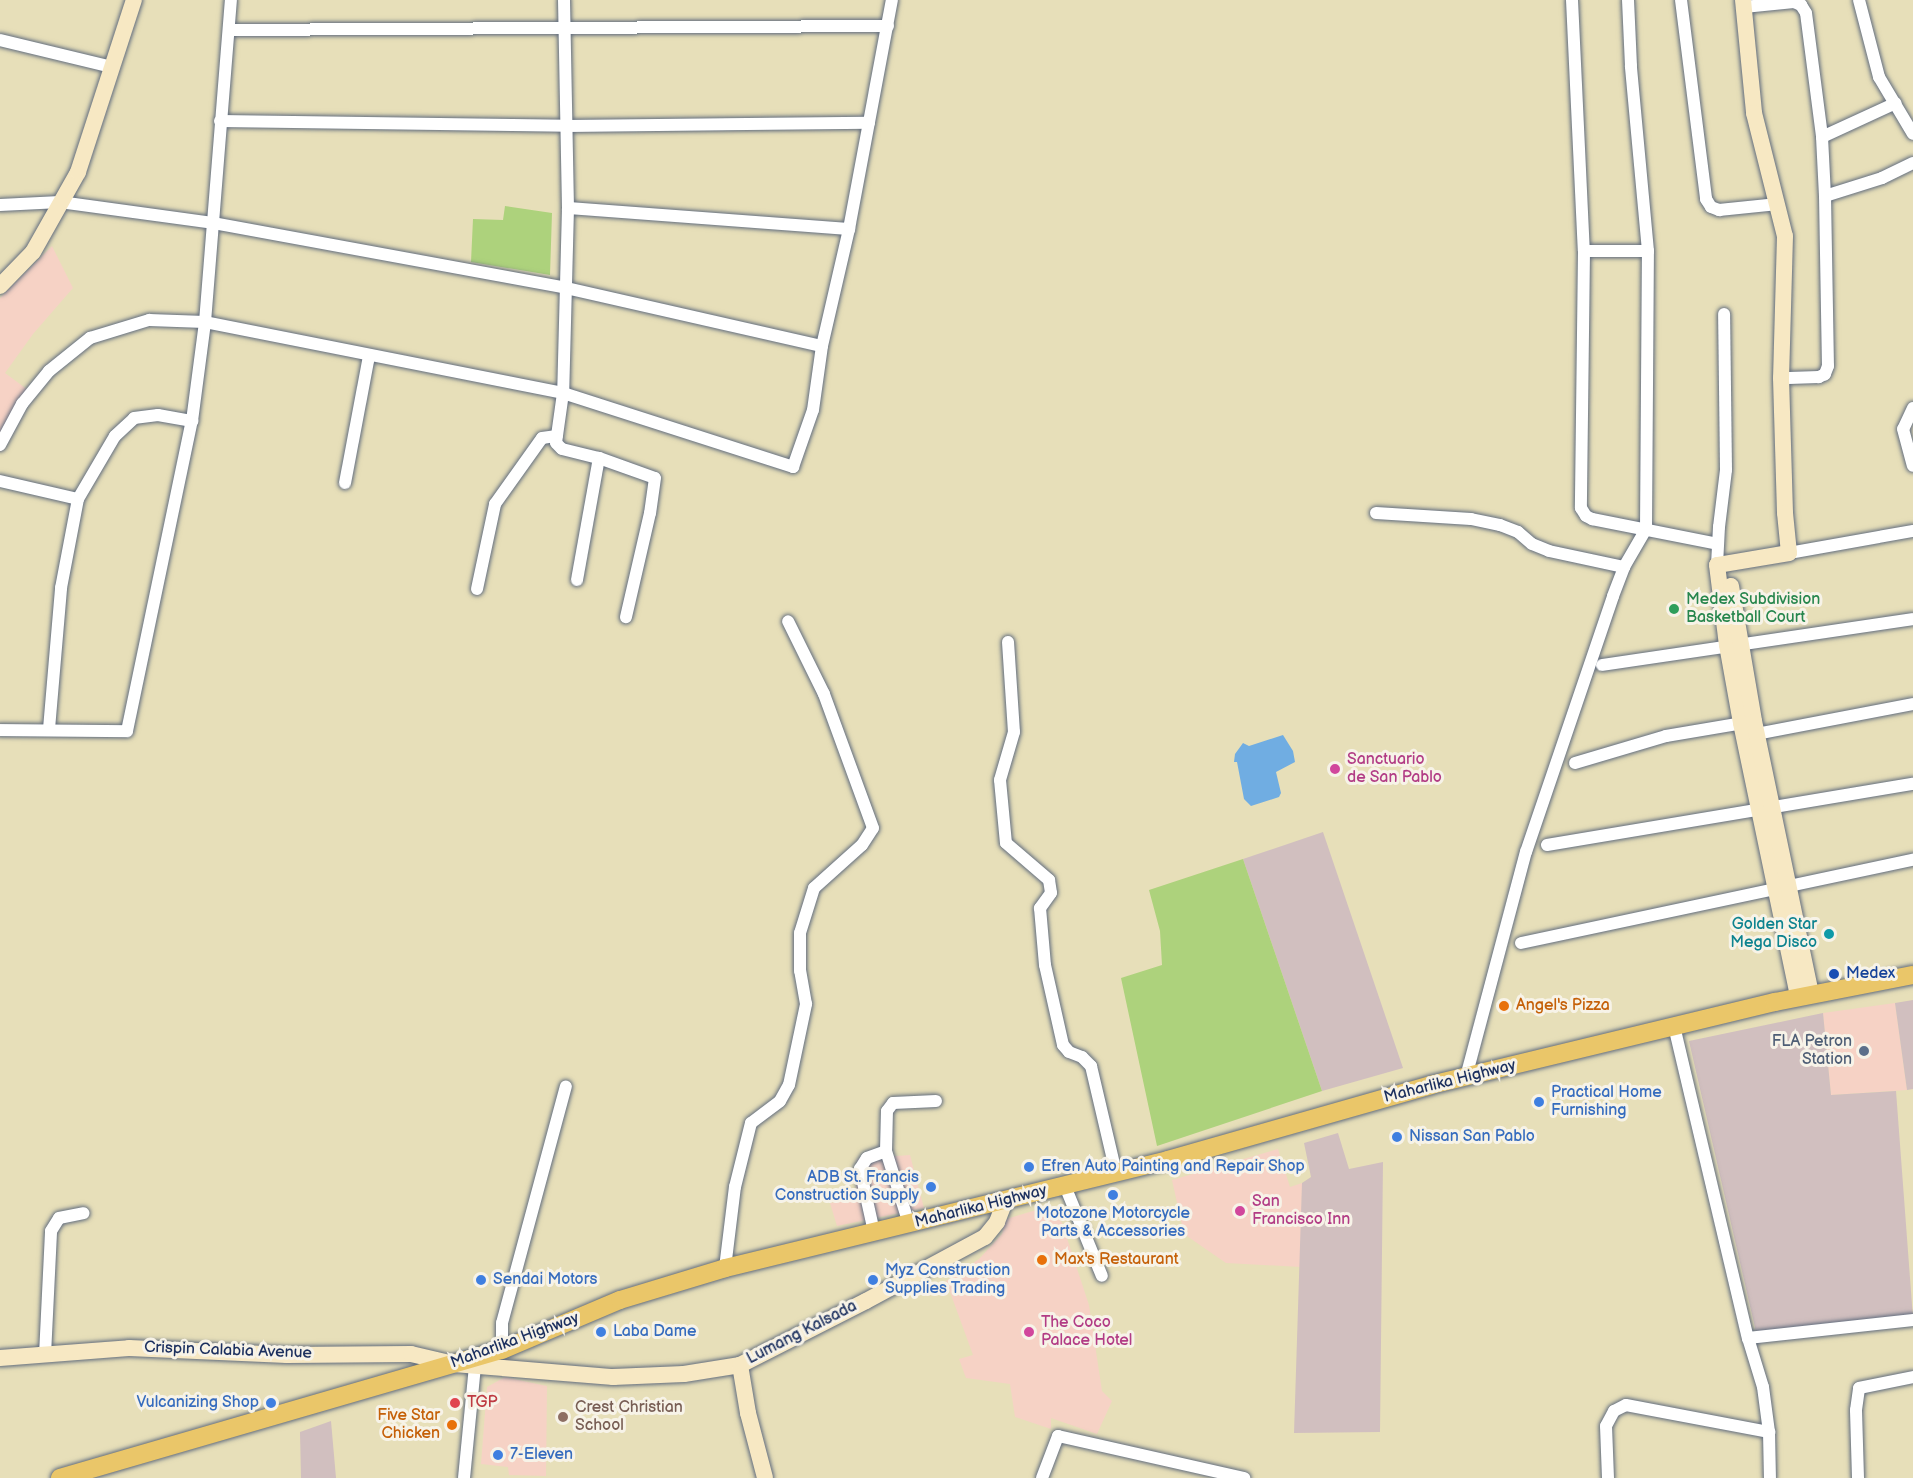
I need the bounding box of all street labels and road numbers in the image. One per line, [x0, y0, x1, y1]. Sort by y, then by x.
street label: Maharlika Highway [1382, 1056, 1518, 1108]
street label: Maharlika Highway [913, 1181, 1049, 1233]
street label: Lumang Kalsada [744, 1297, 860, 1369]
street label: Maharlika Highway [448, 1309, 582, 1373]
street label: Crispin Calabia Avenue [144, 1338, 312, 1364]

